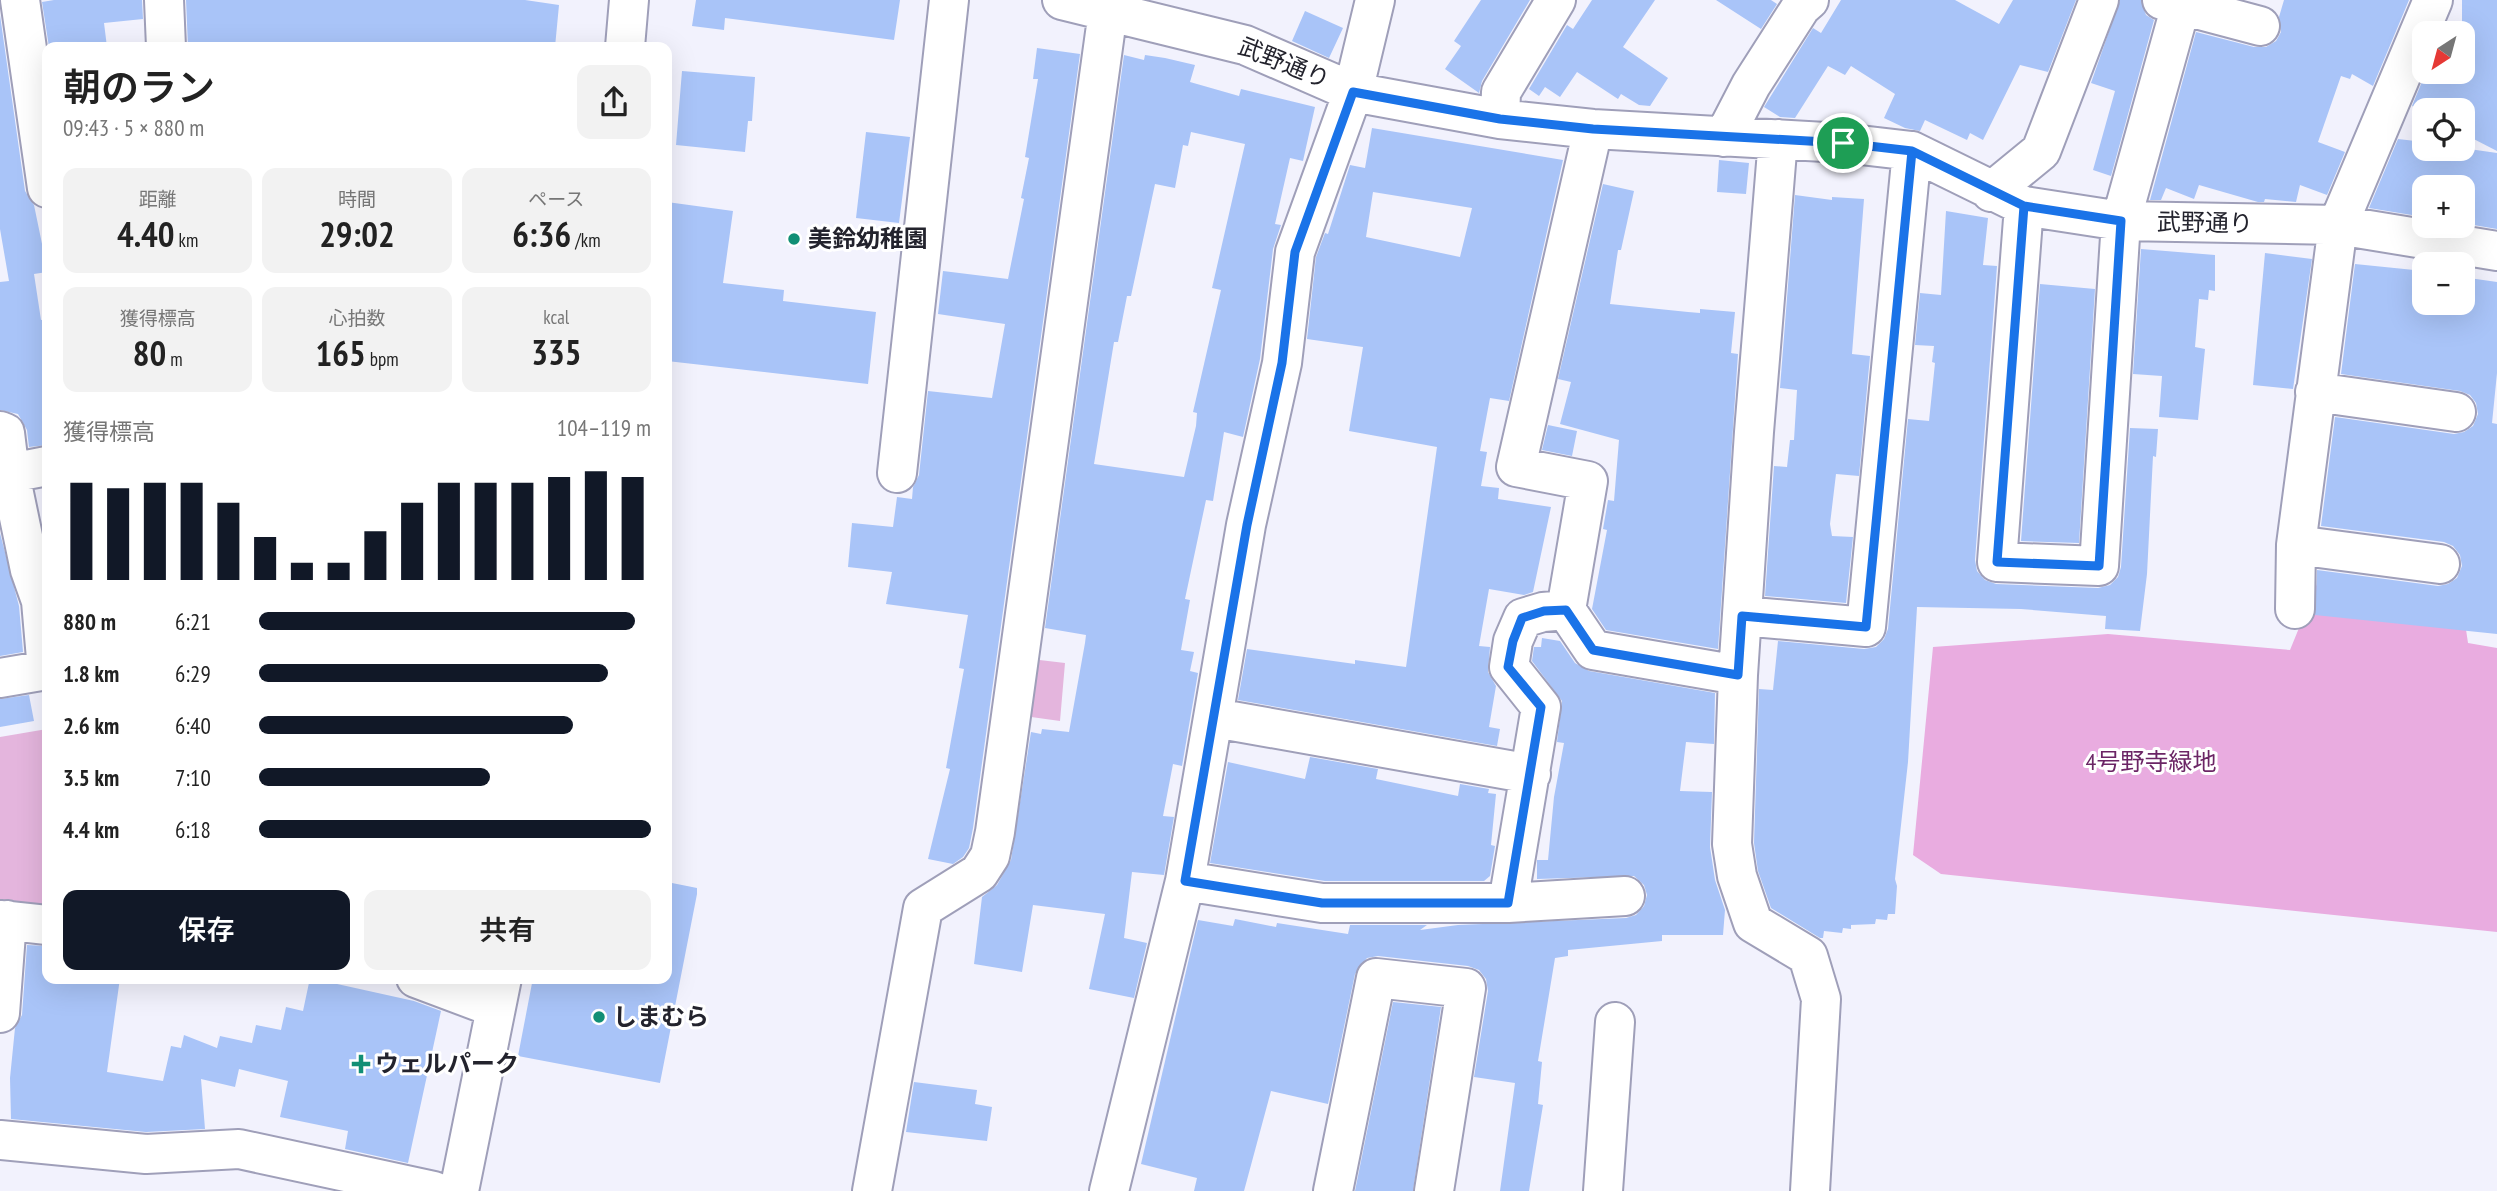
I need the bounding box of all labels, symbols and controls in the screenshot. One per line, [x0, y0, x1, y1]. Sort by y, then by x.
north arrow [2412, 21, 2474, 84]
map controls [2412, 21, 2475, 315]
street label: 武野通り [1234, 30, 1334, 95]
text: 朝のラン [63, 62, 215, 111]
button: share [577, 65, 651, 139]
button: locate [2412, 98, 2475, 161]
text: 09:43 · 5 × 880 m [63, 113, 204, 142]
pin [1813, 113, 1873, 173]
icon: arrive [1824, 124, 1862, 162]
button: + [2412, 175, 2475, 238]
text: 距離 [139, 187, 177, 211]
text: 時間 [338, 187, 376, 211]
text: ペース [528, 187, 584, 211]
street label: 武野通り [2157, 206, 2253, 239]
text: 4.40 [117, 211, 175, 257]
text: 29:02 [319, 211, 395, 257]
text: 6:36 [512, 211, 571, 257]
place label: 美鈴幼稚園 [808, 223, 928, 254]
text: km [175, 228, 198, 252]
text: /km [571, 228, 601, 252]
marker: 美鈴幼稚園 [786, 231, 802, 247]
button: − [2412, 252, 2475, 315]
text: kcal [543, 305, 569, 329]
text: 獲得標高 [120, 306, 196, 330]
text: 心拍数 [328, 306, 386, 330]
text: 335 [531, 329, 581, 375]
text: 80 [133, 330, 166, 376]
text: 165 [315, 330, 366, 376]
text: m [166, 347, 183, 371]
text: bpm [366, 347, 399, 371]
text: 104–119 m [557, 413, 651, 442]
text: 獲得標高 [63, 417, 155, 446]
text: 880 m [63, 607, 116, 636]
text: 6:21 [175, 607, 211, 636]
text: 1.8 km [63, 659, 119, 688]
text: 6:29 [175, 659, 211, 688]
text: 2.6 km [63, 711, 119, 740]
text: 6:40 [175, 711, 211, 740]
park label: 4号野寺緑地 [2086, 746, 2216, 777]
text: 3.5 km [63, 763, 119, 792]
text: 7:10 [175, 763, 211, 792]
text: 4.4 km [63, 815, 119, 844]
text: 6:18 [175, 815, 211, 844]
button: 保存 [63, 890, 350, 970]
button: 共有 [364, 890, 651, 970]
place label: しまむら [613, 1001, 709, 1032]
marker: しまむら [591, 1009, 607, 1025]
place label: ウェルパーク [375, 1048, 519, 1079]
marker: ウェルパーク [353, 1056, 369, 1072]

